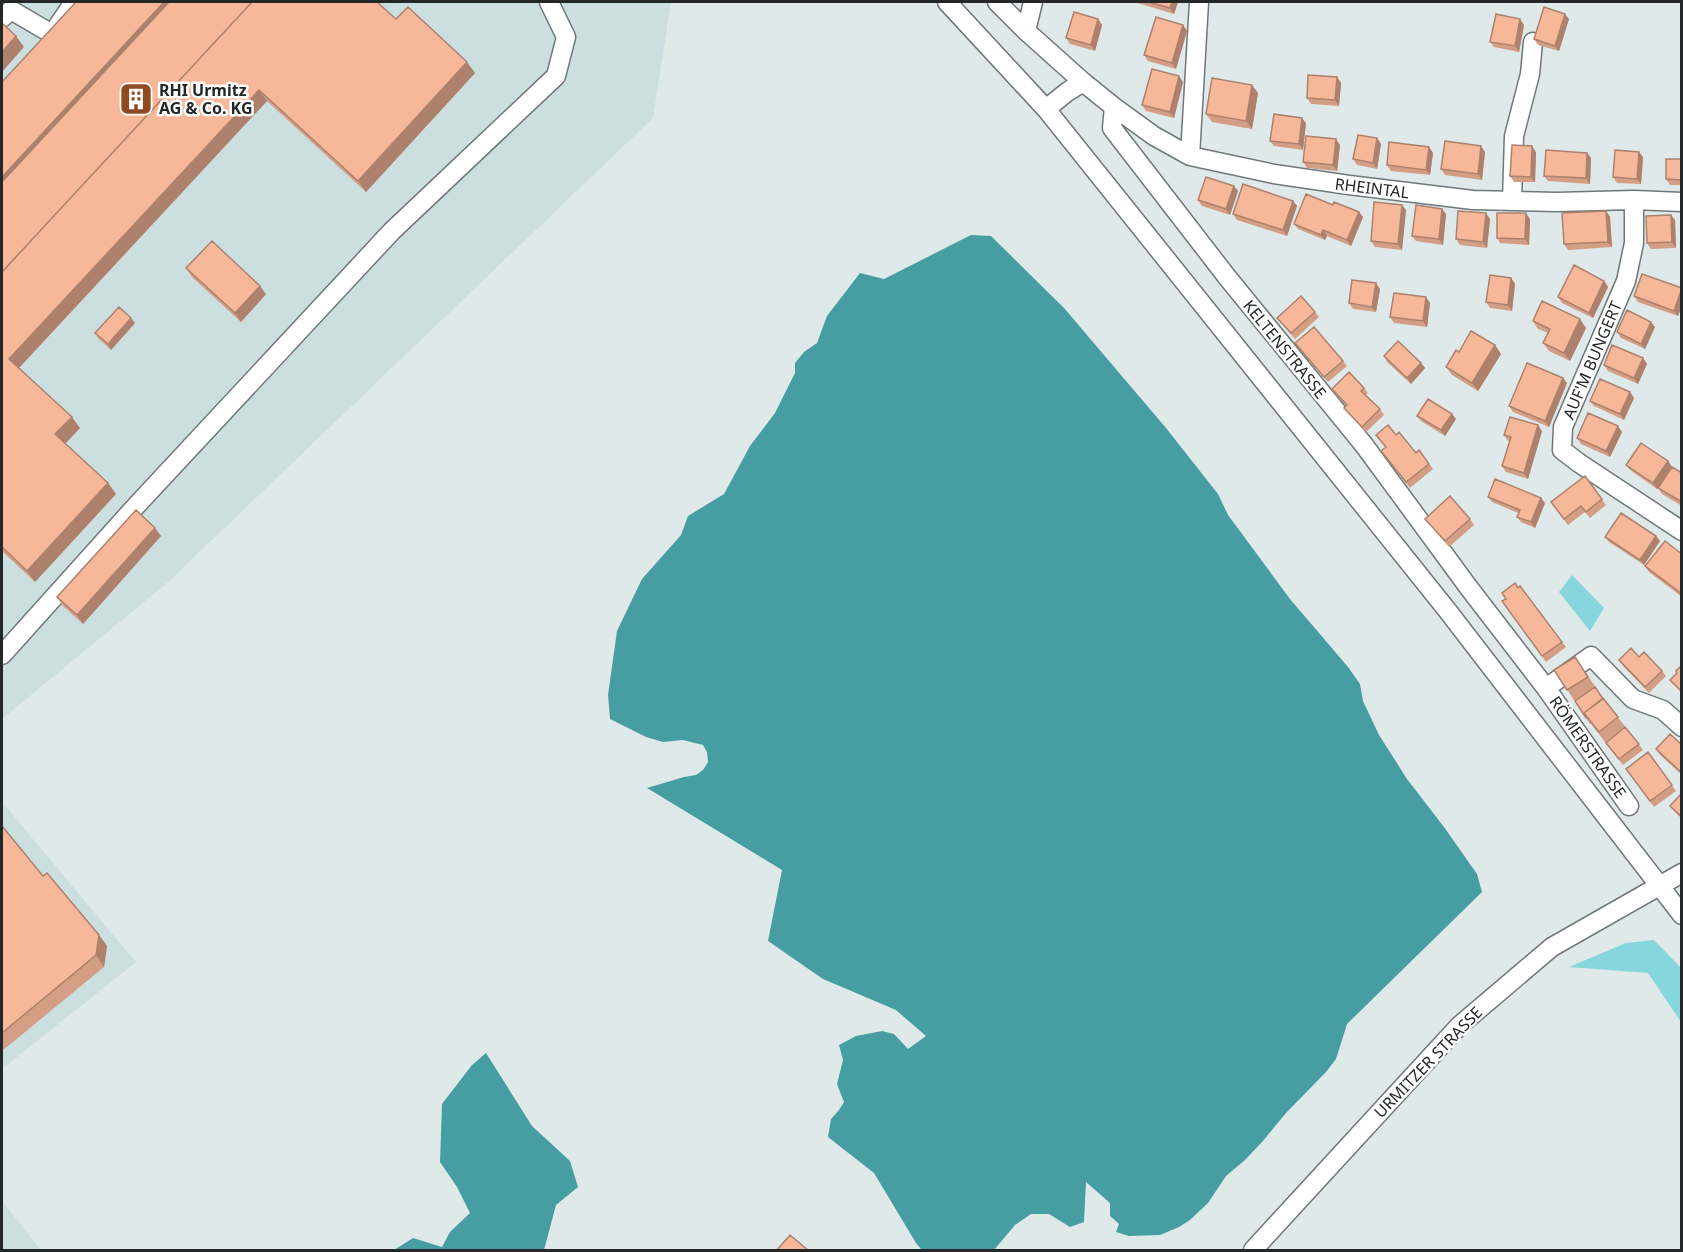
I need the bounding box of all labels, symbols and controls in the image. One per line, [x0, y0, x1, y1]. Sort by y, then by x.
place label: RHI Urmitz AG & Co. KG [159, 79, 252, 119]
building icon: RHI Urmitz AG & Co. KG [118, 81, 154, 117]
street label: RHEINTAL [1334, 173, 1410, 203]
street label: KELTENSTRASSE [1238, 295, 1332, 403]
street label: AUF'M BUNGERT [1557, 298, 1627, 422]
street label: RÖMERSTRASSE [1545, 691, 1631, 803]
street label: URMITZER STRASSE [1369, 1001, 1487, 1123]

